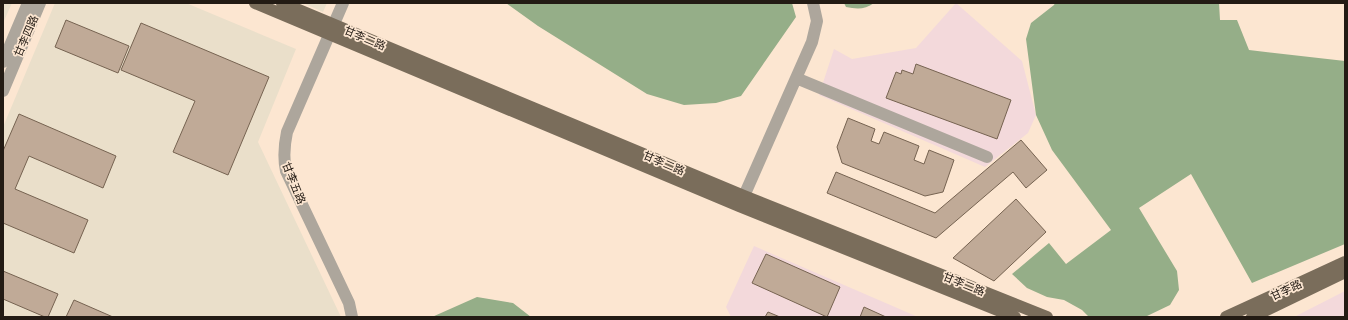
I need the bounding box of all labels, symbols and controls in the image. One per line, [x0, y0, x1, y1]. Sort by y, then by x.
street label: 甘李四路 [11, 13, 41, 59]
street label: 甘李二路 [342, 23, 388, 53]
street label: 甘李二路 [641, 148, 687, 178]
street label: 甘李五路 [279, 160, 309, 206]
street label: 甘李二路 [941, 269, 987, 299]
street label: 甘李路 [1268, 277, 1304, 303]

